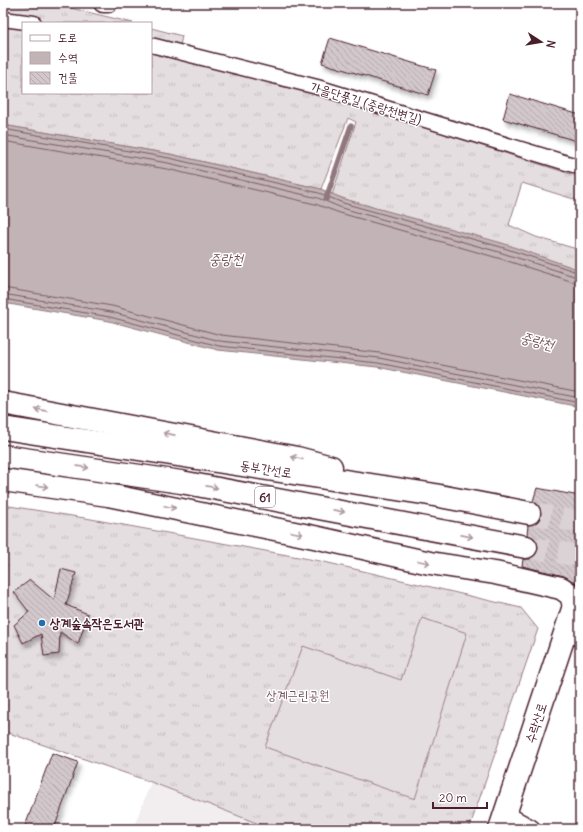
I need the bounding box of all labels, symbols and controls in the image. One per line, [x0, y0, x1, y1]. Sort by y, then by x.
legend [22, 22, 152, 94]
north arrow [521, 22, 561, 62]
text: 도로 [58, 30, 77, 45]
text: N [543, 39, 558, 49]
text: 수역 [58, 50, 78, 65]
text: 건물 [58, 70, 78, 85]
street label: 가을단풍길 (중랑천변길) [308, 78, 424, 128]
water label: 중랑천 [209, 250, 245, 268]
water label: 중랑천 [518, 328, 557, 355]
one-way arrow [35, 406, 48, 414]
one-way arrow [163, 430, 176, 438]
one-way arrow [291, 454, 304, 461]
street label: 동부간선로 [239, 457, 293, 481]
one-way arrow [76, 463, 89, 471]
one-way arrow [35, 482, 48, 490]
one-way arrow [205, 484, 218, 492]
road number: 61 [255, 487, 275, 507]
one-way arrow [163, 504, 176, 512]
one-way arrow [332, 508, 345, 516]
one-way arrow [290, 530, 303, 538]
one-way arrow [460, 532, 473, 540]
one-way arrow [417, 558, 430, 566]
place label: 상계숲속작은도서관 [49, 615, 145, 632]
marker: 상계숲속작은도서관 [37, 618, 47, 628]
park label: 상계근린공원 [267, 687, 329, 704]
street label: 수락산로 [521, 700, 551, 746]
scale bar [433, 784, 487, 810]
text: 20 m [439, 790, 467, 805]

